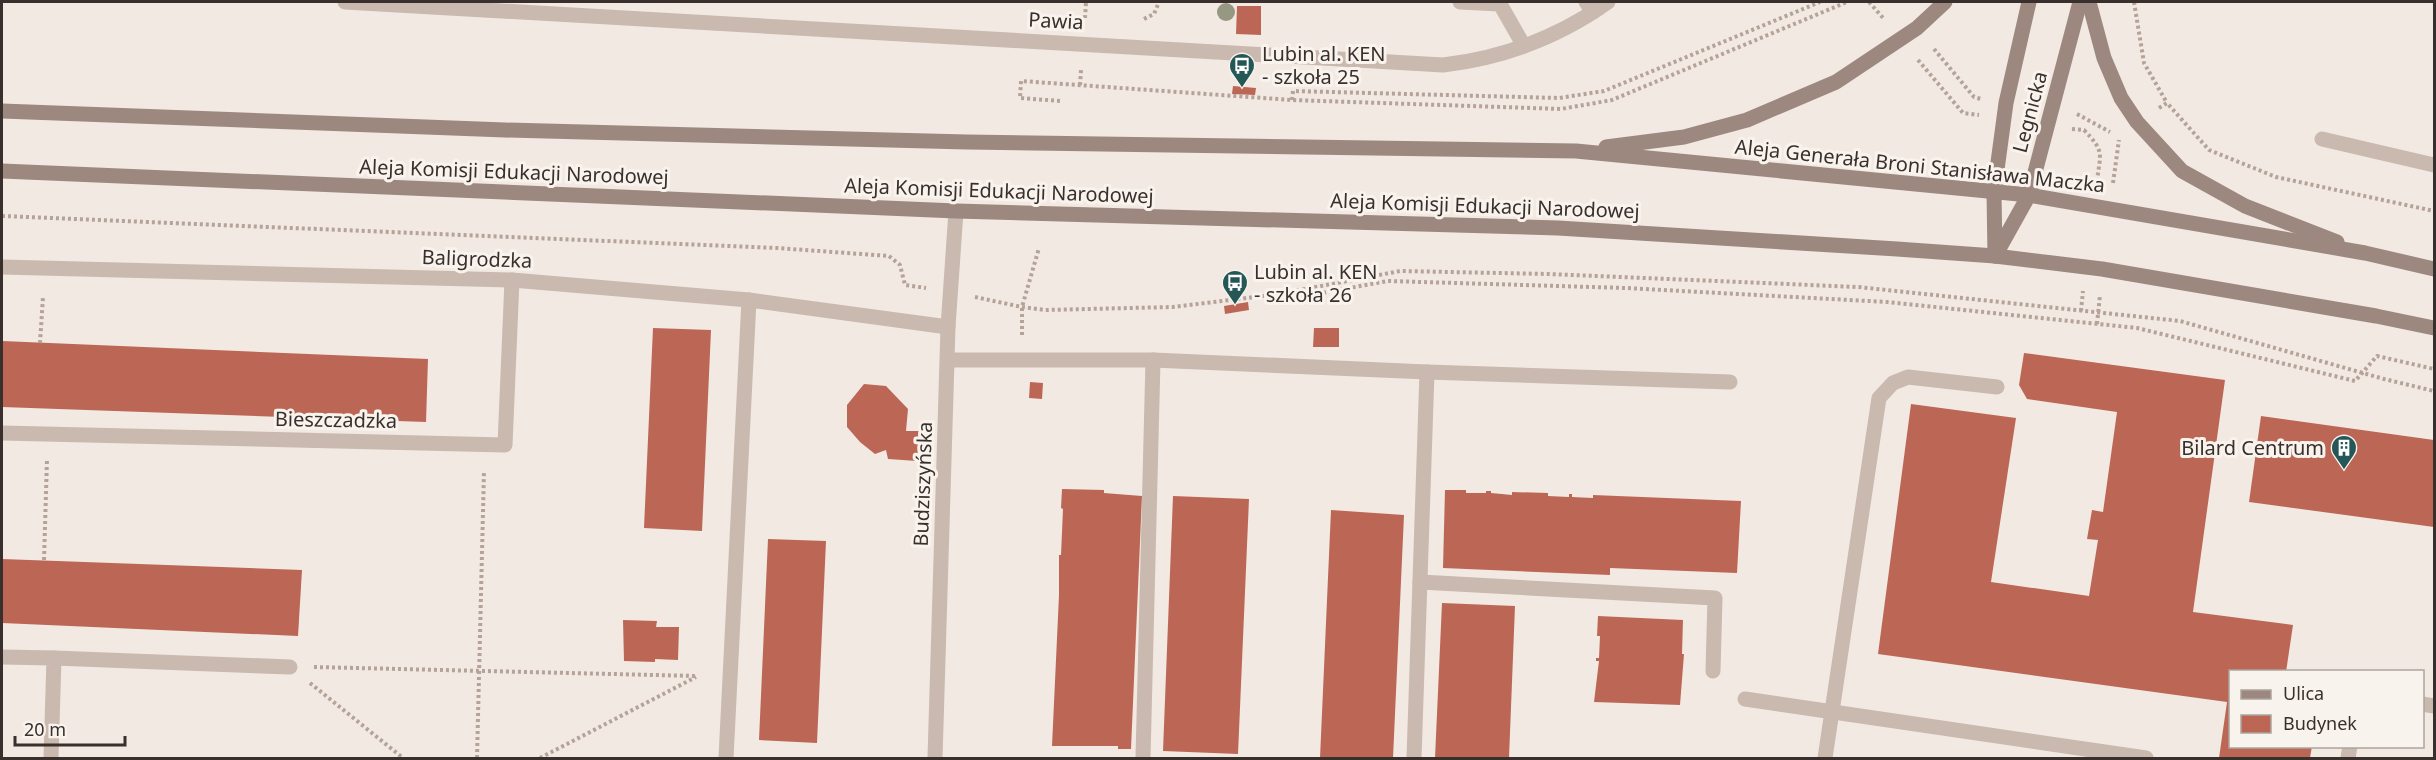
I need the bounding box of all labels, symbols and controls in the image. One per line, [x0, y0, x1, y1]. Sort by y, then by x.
street label: Pawia [1028, 6, 1084, 35]
place label: Lubin al. KEN - szkoła 25 [1262, 40, 1386, 90]
bus stop icon: Lubin al. KEN - szkoła 25 [1227, 51, 1257, 89]
street label: Legnicka [2006, 68, 2053, 155]
street label: Aleja Generała Broni Stanisława Maczka [1734, 133, 2106, 198]
street label: Aleja Komisji Edukacji Narodowej [359, 153, 669, 190]
street label: Aleja Komisji Edukacji Narodowej [844, 172, 1154, 209]
street label: Aleja Komisji Edukacji Narodowej [1330, 187, 1640, 224]
street label: Baligrodzka [421, 243, 533, 274]
place label: Lubin al. KEN - szkoła 26 [1254, 258, 1378, 308]
bus stop icon: Lubin al. KEN - szkoła 26 [1220, 268, 1250, 306]
street label: Bieszczadzka [275, 405, 397, 434]
street label: Budziszyńska [907, 421, 938, 547]
building icon: Bilard Centrum [2329, 433, 2359, 471]
place label: Bilard Centrum [2181, 434, 2324, 461]
legend [2229, 670, 2424, 748]
text: Ulica [2283, 681, 2324, 705]
scale bar [15, 709, 124, 747]
text: Budynek [2283, 711, 2357, 735]
text: 20 m [24, 717, 66, 741]

